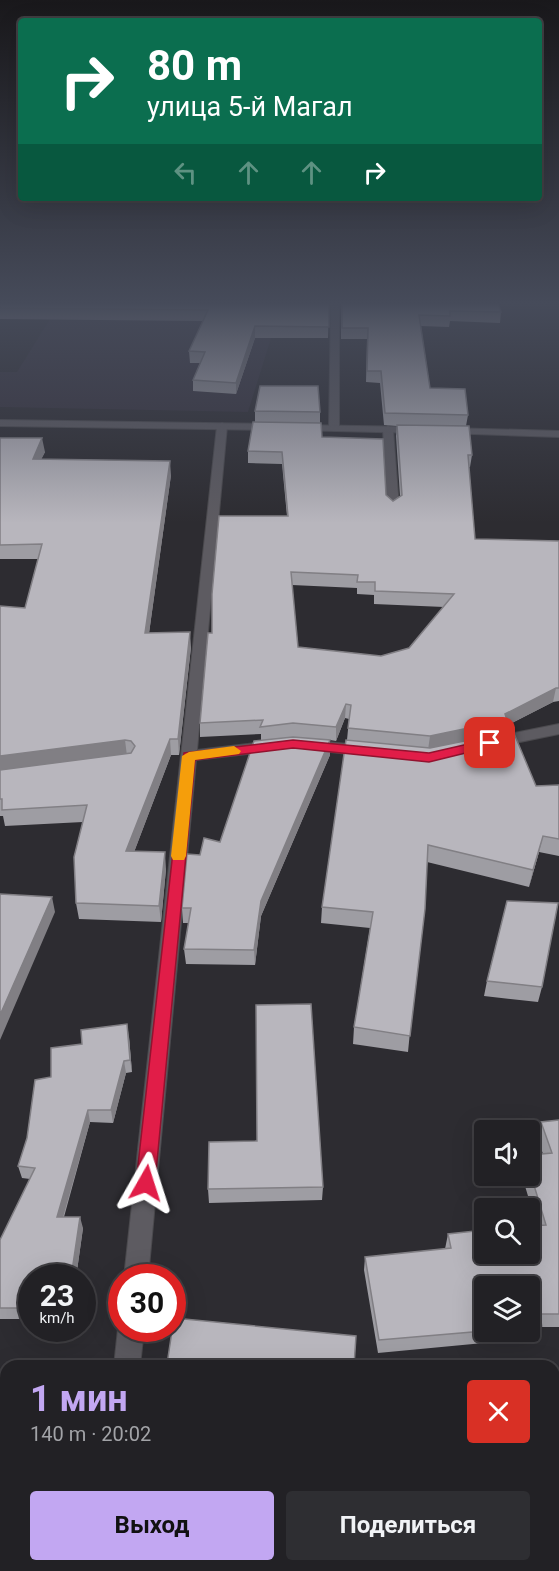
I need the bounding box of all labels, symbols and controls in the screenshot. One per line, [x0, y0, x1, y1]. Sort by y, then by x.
text: 80 m [147, 41, 242, 90]
icon: right [48, 42, 126, 120]
text: улица 5-й Магал [147, 91, 353, 123]
icon: left [169, 156, 202, 189]
icon: ahead [232, 156, 265, 189]
icon: ahead [295, 156, 328, 189]
icon: right [358, 156, 391, 189]
pin [464, 717, 515, 768]
icon: arrive [473, 726, 506, 759]
map controls [474, 1120, 540, 1342]
button: sound [474, 1120, 540, 1186]
position arrow [114, 1151, 178, 1215]
button: search [474, 1198, 540, 1264]
speed limit sign: 30 [108, 1264, 186, 1342]
button: layers [474, 1276, 540, 1342]
text: 23 [40, 1278, 74, 1313]
text: km/h [39, 1309, 75, 1327]
text: 1 мин [30, 1378, 128, 1420]
button: close [467, 1380, 530, 1443]
text: 140 m · 20:02 [30, 1422, 151, 1446]
button: Выход [30, 1491, 274, 1560]
button: Поделиться [286, 1491, 530, 1560]

